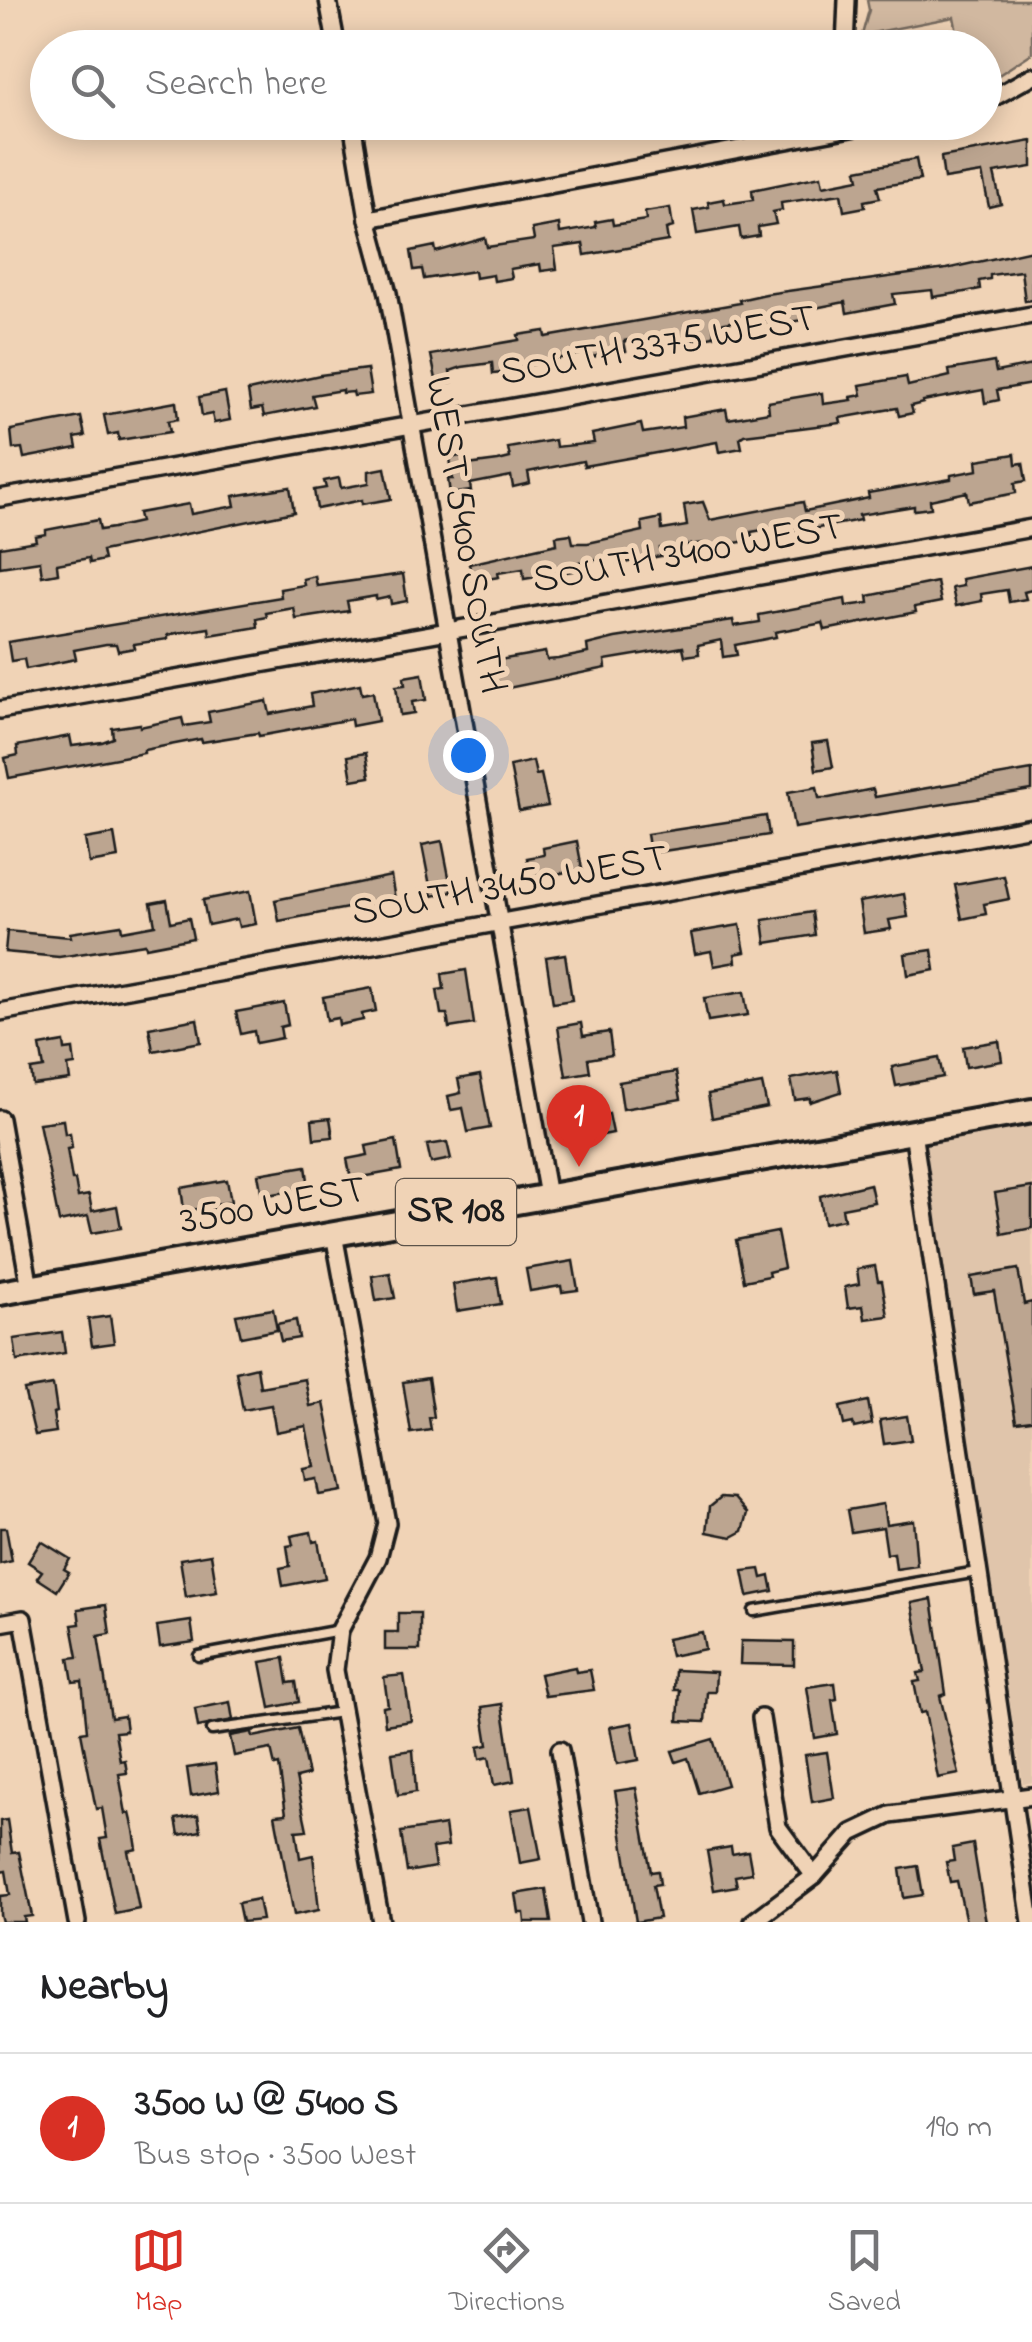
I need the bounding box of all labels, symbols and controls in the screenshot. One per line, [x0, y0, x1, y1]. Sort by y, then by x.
search box [30, 30, 1002, 140]
text: Search here [145, 57, 327, 113]
icon: search [65, 58, 120, 113]
street label: SOUTH 3375 WEST [495, 290, 821, 404]
street label: WEST 5400 SOUTH [407, 372, 521, 698]
street label: SOUTH 3400 WEST [528, 499, 848, 611]
your location [443, 730, 494, 781]
street label: SOUTH 3450 WEST [347, 830, 673, 944]
pin: 1 [546, 1084, 612, 1167]
street label: 3500 WEST [175, 1162, 371, 1252]
road number: SR 108 [396, 1179, 516, 1245]
text: Nearby [40, 1957, 168, 2018]
text: 3500 W @ 5400 S [135, 2077, 398, 2133]
text: 1 [67, 2105, 78, 2152]
text: 190 m [926, 2105, 992, 2152]
text: Bus stop · 3500 West [135, 2133, 416, 2180]
tab: Map [131, 2223, 186, 2324]
tab: Directions [449, 2223, 565, 2324]
tab: Saved [828, 2223, 901, 2324]

